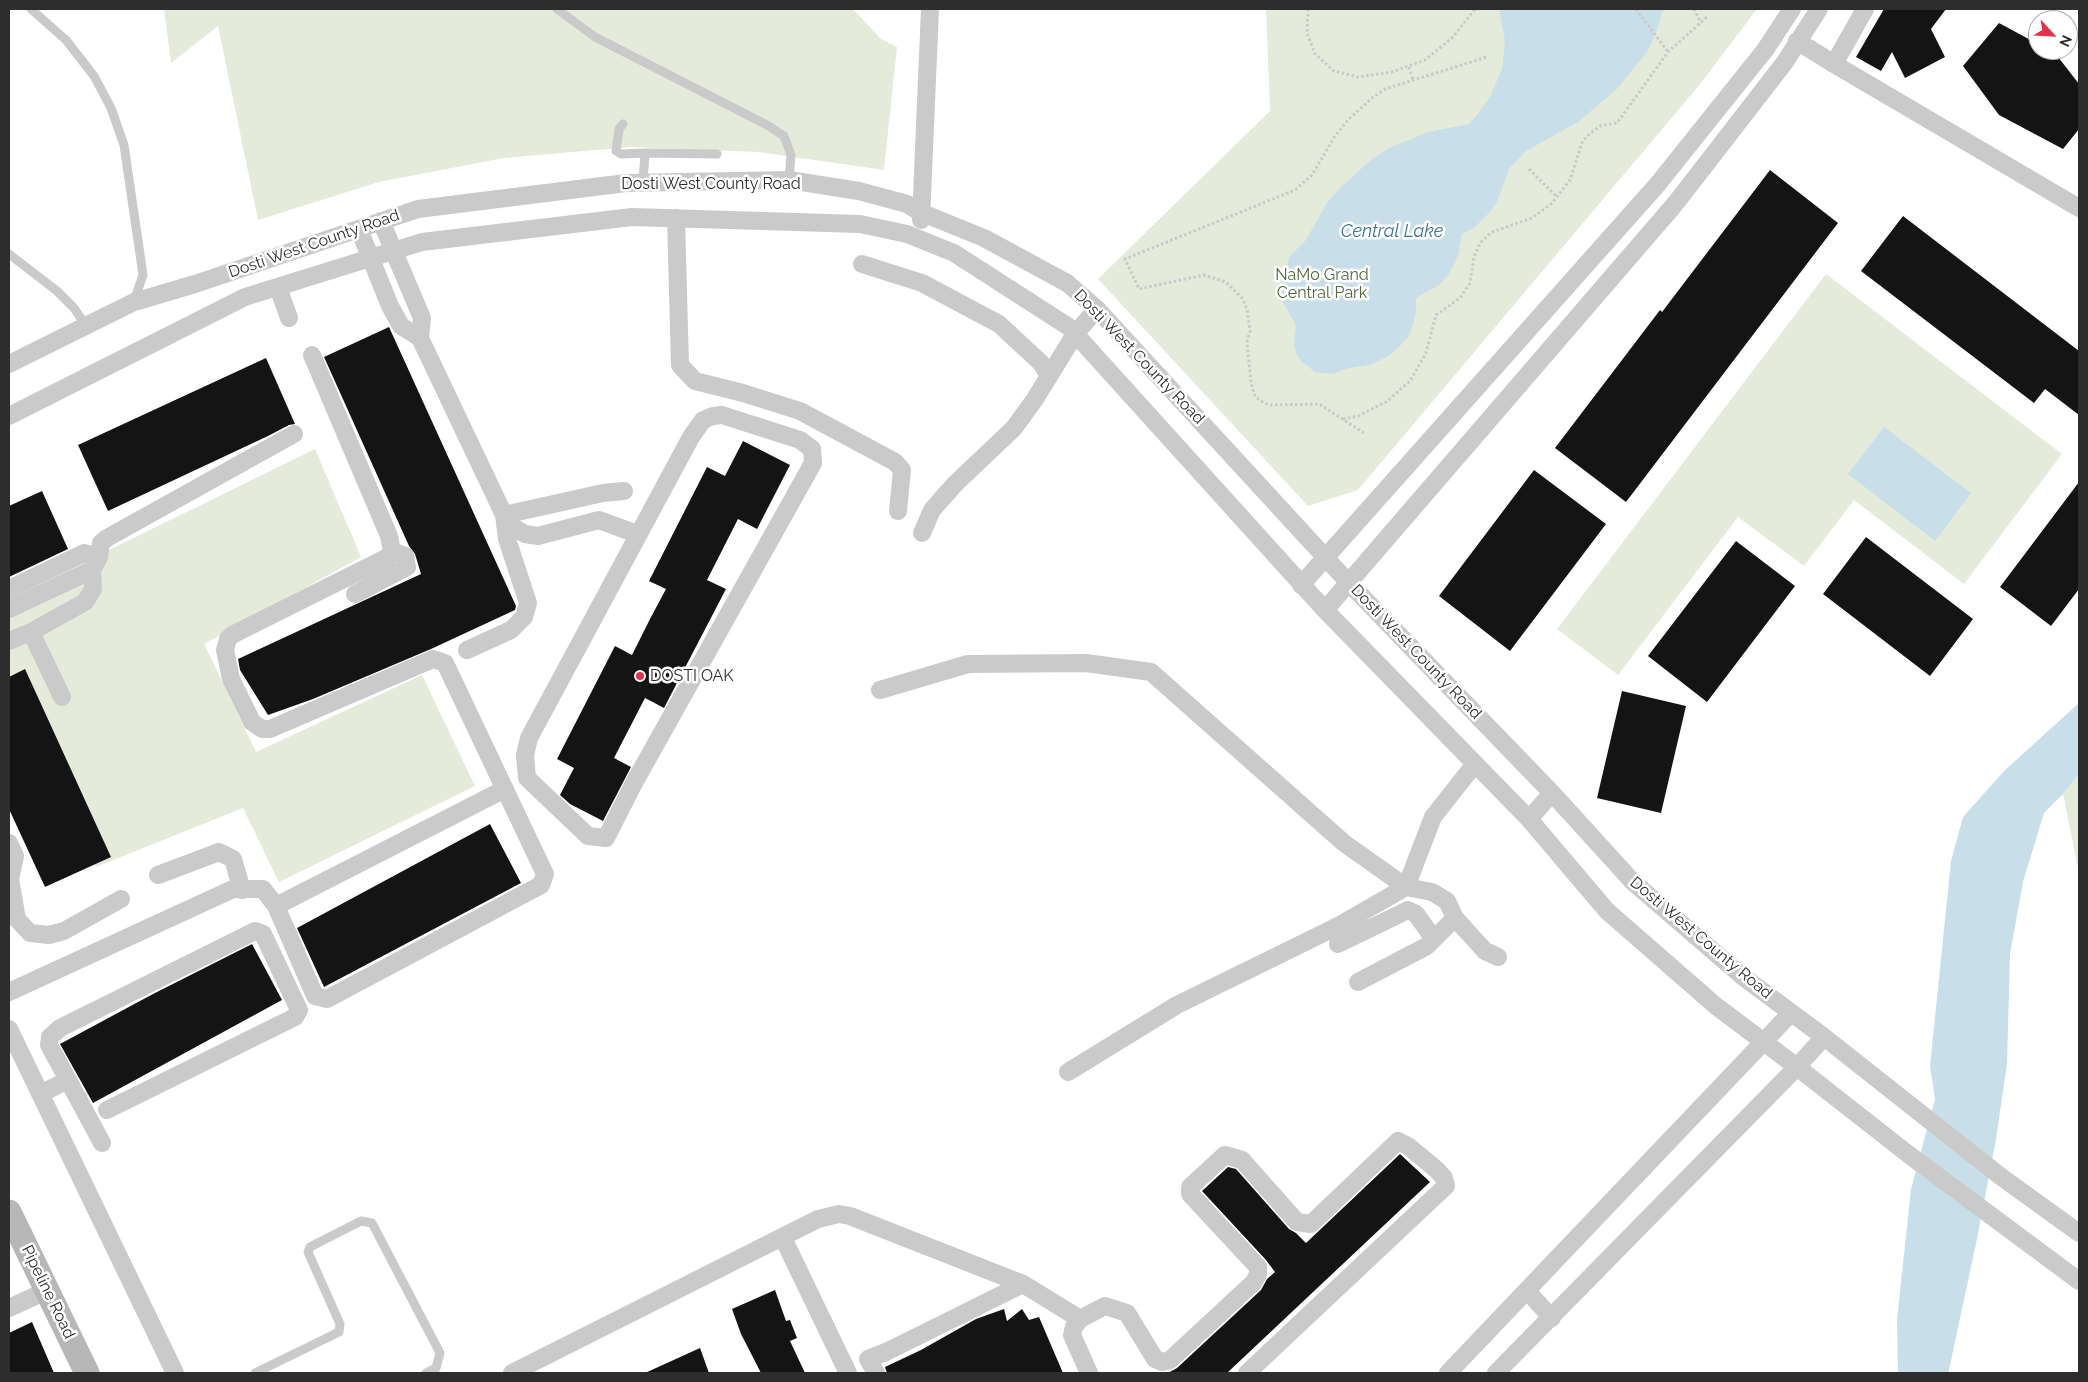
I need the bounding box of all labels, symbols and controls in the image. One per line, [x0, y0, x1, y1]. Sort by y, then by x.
north arrow [2028, 10, 2078, 60]
text: N [2056, 33, 2075, 49]
street label: Dosti West County Road [621, 174, 801, 194]
street label: Dosti West County Road [226, 206, 402, 282]
water label: Central Lake [1341, 221, 1443, 243]
park label: NaMo Grand Central Park [1275, 265, 1369, 303]
street label: Dosti West County Road [1070, 286, 1208, 428]
street label: Dosti West County Road [1347, 581, 1485, 723]
place label: DOSTI OAK [650, 666, 734, 686]
marker: DOSTI OAK [634, 670, 646, 682]
street label: Dosti West County Road [1626, 873, 1776, 1003]
street label: Pipeline Road [17, 1242, 79, 1342]

